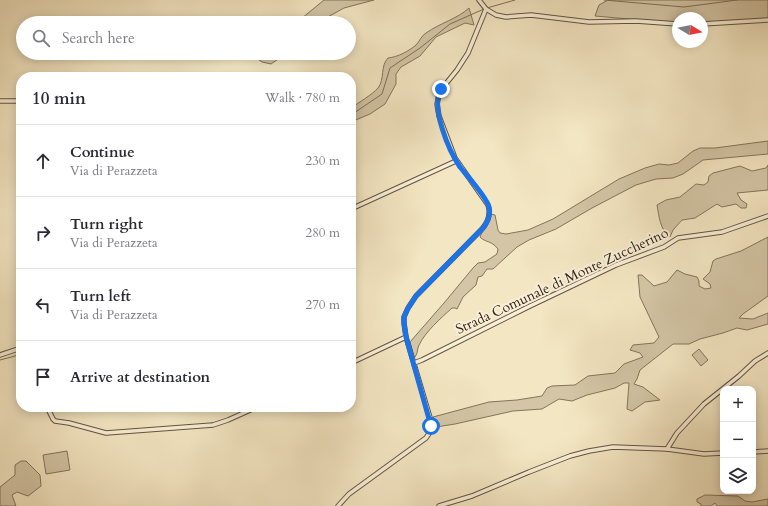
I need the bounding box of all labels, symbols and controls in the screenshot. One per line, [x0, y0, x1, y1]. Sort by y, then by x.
north arrow [672, 12, 708, 48]
search box [16, 16, 356, 60]
icon: search [30, 27, 52, 49]
text: Search here [62, 28, 135, 48]
route end [432, 80, 450, 98]
text: 10 min [32, 87, 86, 110]
text: Walk · 780 m [265, 89, 340, 107]
text: Continue [70, 142, 135, 162]
icon: ahead [32, 150, 54, 172]
text: 230 m [306, 152, 340, 170]
text: Via di Perazzeta [70, 162, 158, 180]
text: Turn right [70, 214, 143, 234]
icon: right [32, 222, 54, 244]
street label: Strada Comunale di Monte Zuccherino [452, 223, 672, 339]
text: 280 m [306, 224, 340, 242]
text: Via di Perazzeta [70, 234, 158, 252]
text: Turn left [70, 286, 131, 306]
icon: left [32, 294, 54, 316]
text: 270 m [306, 296, 340, 314]
text: Via di Perazzeta [70, 306, 158, 324]
icon: arrive [32, 366, 54, 388]
text: Arrive at destination [70, 367, 210, 387]
map controls [720, 386, 756, 494]
button: + [720, 386, 756, 422]
route start [422, 417, 440, 435]
button: − [720, 422, 756, 458]
button: layers [720, 458, 756, 494]

